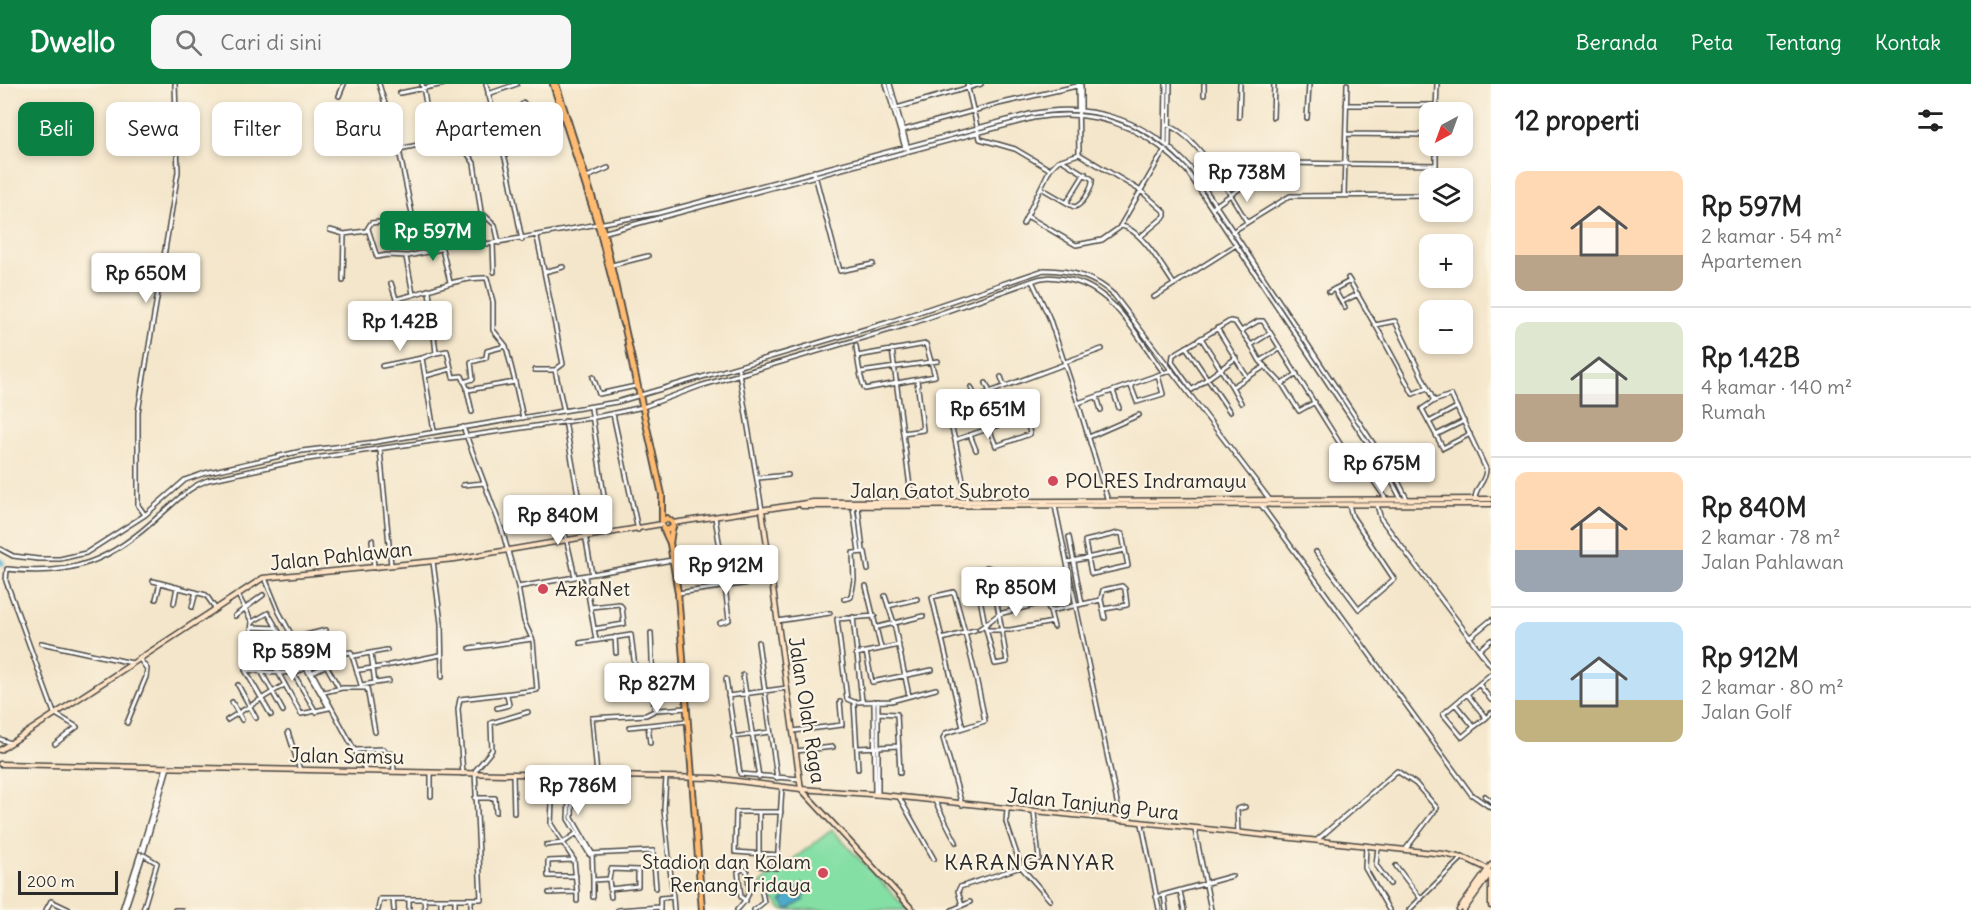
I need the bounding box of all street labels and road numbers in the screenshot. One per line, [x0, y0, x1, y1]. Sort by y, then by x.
street label: Jalan Gatot Subroto [850, 478, 1030, 503]
street label: Jalan Pahlawan [269, 536, 413, 575]
street label: Jalan Olah Raga [784, 635, 831, 785]
street label: Jalan Samsu [289, 742, 405, 769]
street label: Jalan Tanjung Pura [1006, 782, 1180, 825]

